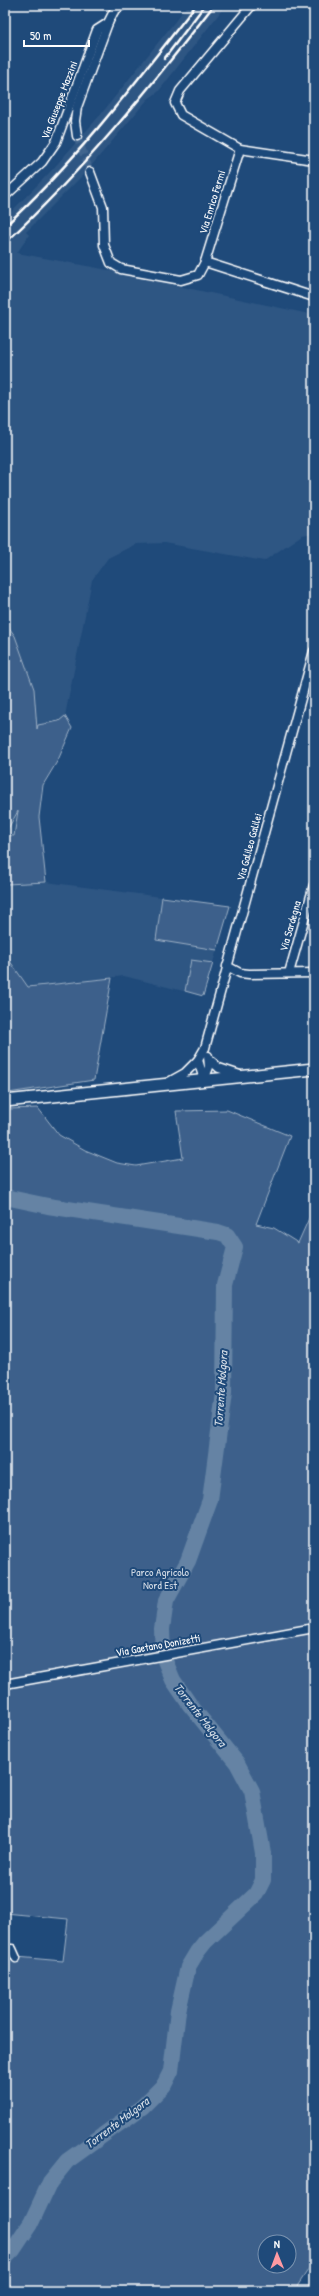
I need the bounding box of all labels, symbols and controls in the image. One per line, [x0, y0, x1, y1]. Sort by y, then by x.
scale bar [24, 22, 89, 48]
text: 50 m [30, 27, 51, 44]
street label: Via Giuseppe Mazzini [38, 59, 80, 141]
street label: Via Enrico Fermi [196, 168, 228, 236]
street label: Via Galileo Galilei [233, 812, 265, 882]
street label: Via Sardegna [276, 898, 304, 953]
water label: Torrente Molgora [209, 1349, 232, 1428]
park label: Parco Agricolo Nord Est [131, 1565, 190, 1592]
street label: Via Gaetano Donizetti [115, 1631, 201, 1659]
water label: Torrente Molgora [170, 1679, 231, 1751]
water label: Torrente Molgora [81, 2092, 153, 2152]
north arrow [257, 2234, 297, 2274]
text: N [274, 2237, 280, 2251]

